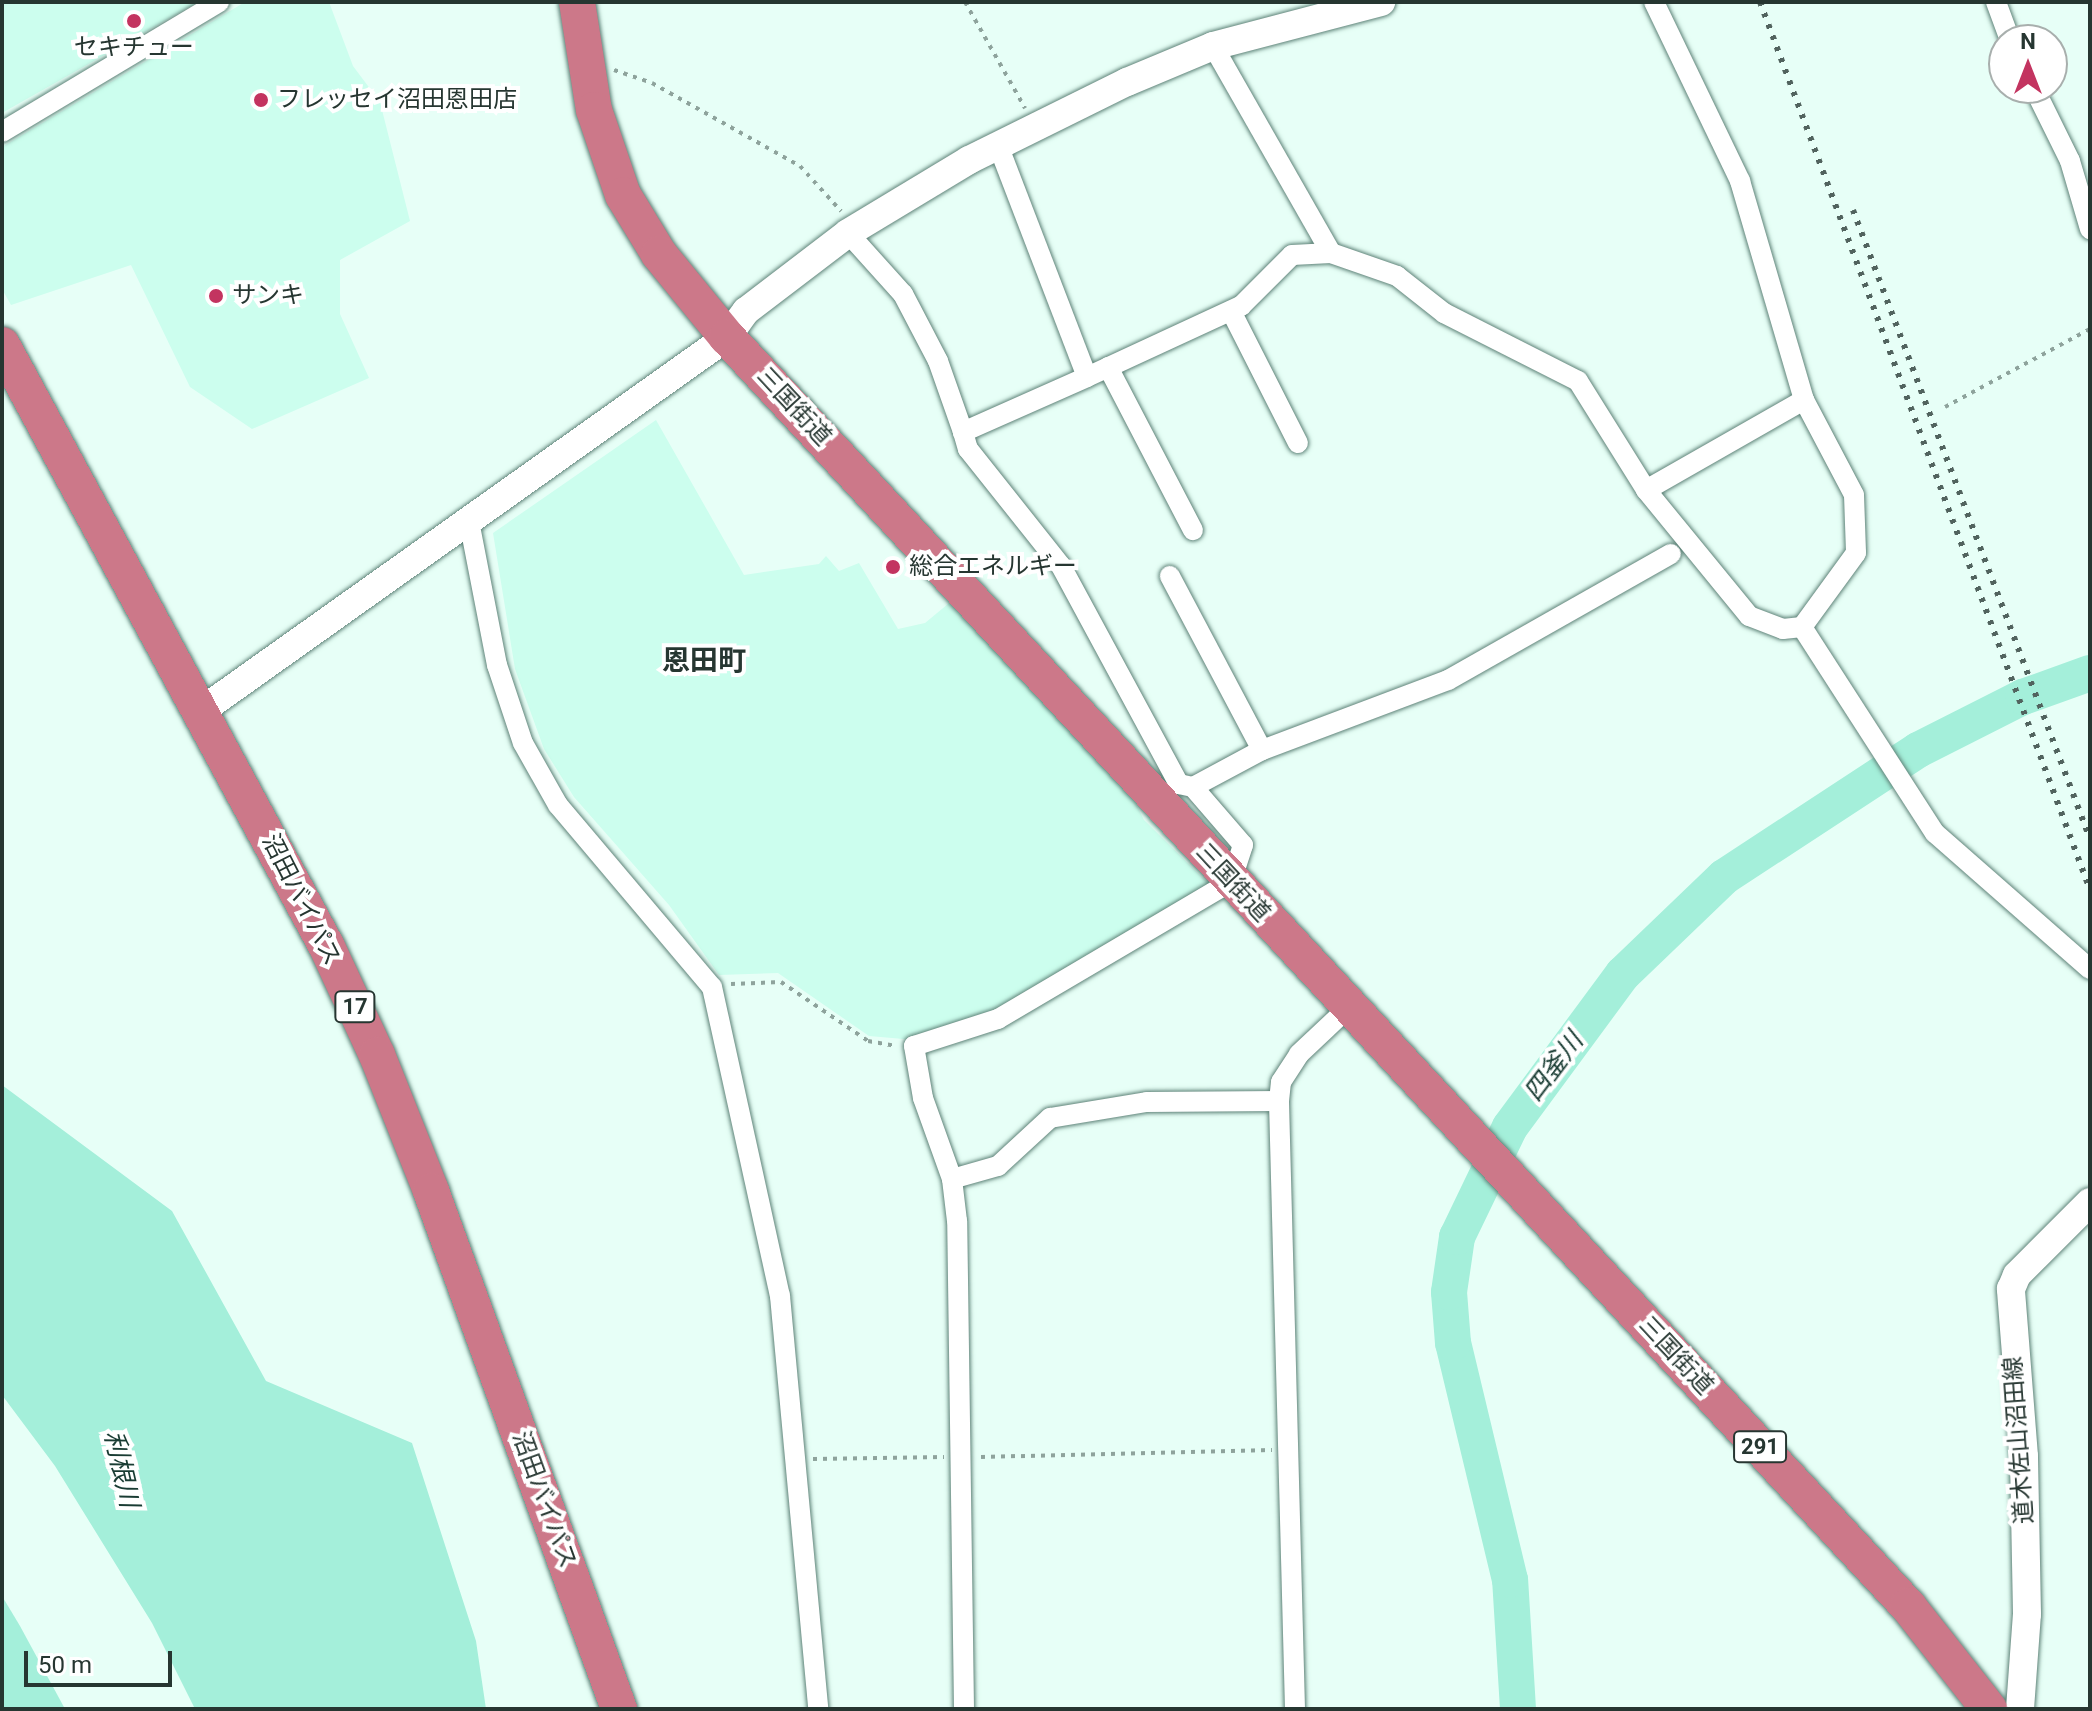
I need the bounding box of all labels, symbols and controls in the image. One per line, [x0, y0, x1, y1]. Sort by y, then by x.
marker: セキチュー [125, 12, 143, 30]
north arrow [1988, 24, 2068, 104]
text: N [2020, 29, 2036, 54]
place label: セキチュー [74, 34, 194, 62]
place label: フレッセイ沼田恩田店 [277, 86, 517, 114]
marker: フレッセイ沼田恩田店 [252, 91, 270, 109]
place label: サンキ [232, 282, 304, 310]
marker: サンキ [207, 287, 225, 305]
street label: 三国街道 [751, 362, 837, 452]
place label: 総合エネルギー [909, 553, 1077, 581]
marker: 総合エネルギー [884, 558, 902, 576]
district label: 恩田町 [662, 644, 746, 678]
street label: 沼田バイパス [255, 829, 347, 971]
street label: 三国街道 [1190, 838, 1276, 928]
road number: 17 [333, 989, 377, 1025]
water label: 四釜川 [1518, 1026, 1590, 1108]
street label: 三国街道 [1633, 1311, 1719, 1401]
street label: 道木佐山沼田線 [1999, 1355, 2039, 1525]
water label: 利根川 [97, 1427, 145, 1511]
street label: 沼田バイパス [506, 1427, 582, 1573]
road number: 291 [1732, 1429, 1788, 1465]
scale bar [28, 1635, 176, 1685]
text: 50 m [38, 1651, 92, 1679]

